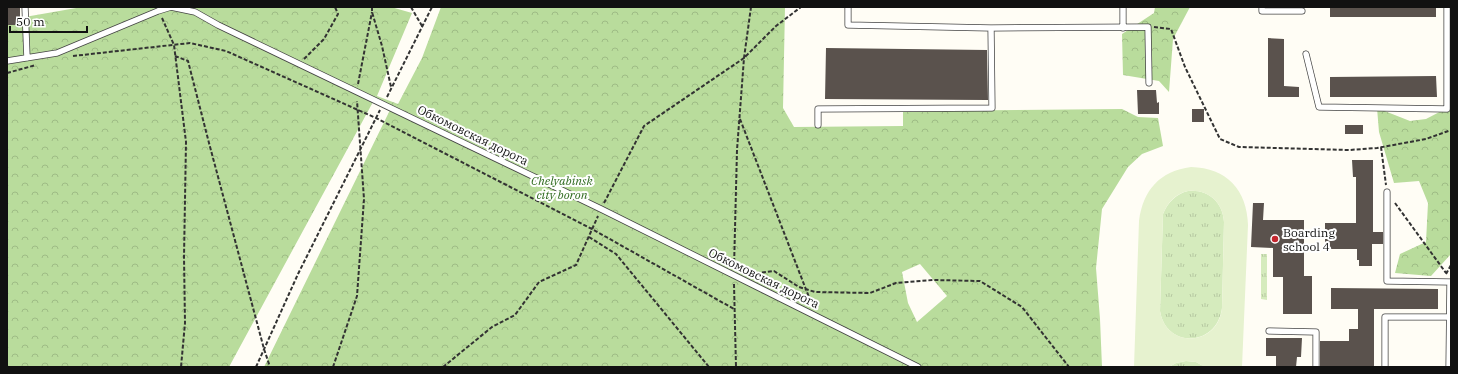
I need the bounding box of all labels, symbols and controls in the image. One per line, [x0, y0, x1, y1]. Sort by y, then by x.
scale bar [10, 8, 87, 34]
text: 50 m [16, 14, 45, 29]
street label: Обкомовская дорога [415, 102, 531, 169]
park label: Chelyabinsk city boron [531, 173, 594, 202]
place label: Boarding school 4 [1283, 225, 1336, 254]
marker: Boarding school 4 [1270, 234, 1280, 244]
street label: Обкомовская дорога [706, 245, 822, 312]

